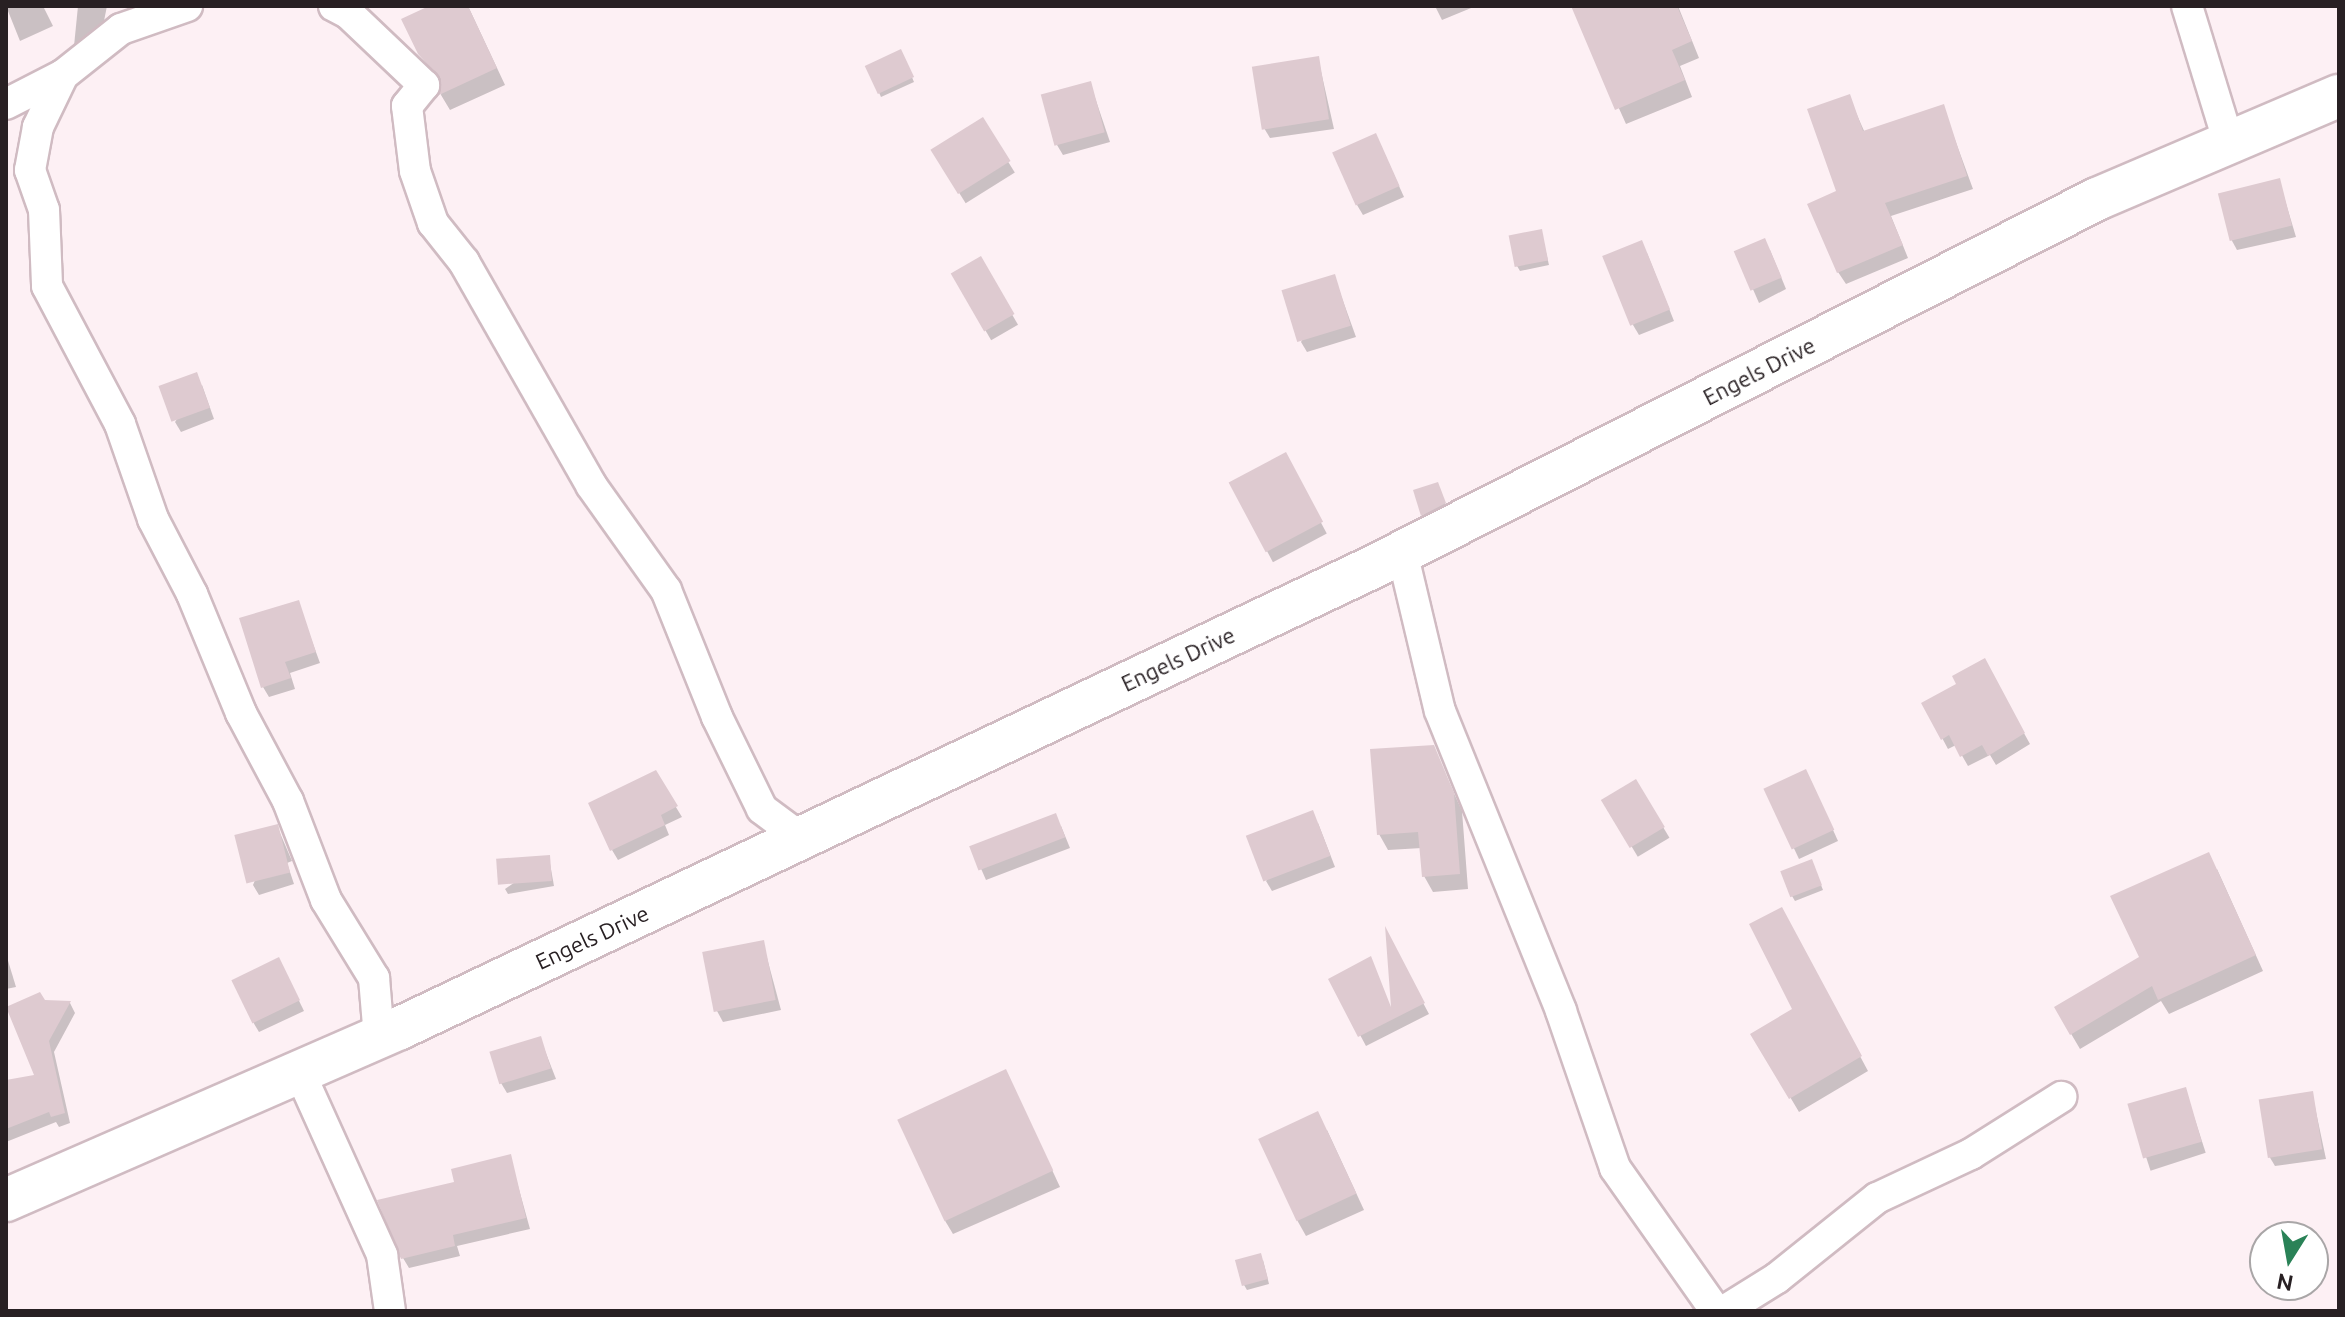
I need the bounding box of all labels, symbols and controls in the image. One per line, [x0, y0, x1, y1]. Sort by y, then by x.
street label: Engels Drive [1699, 332, 1819, 410]
street label: Engels Drive [1117, 621, 1239, 697]
street label: Engels Drive [531, 899, 653, 975]
north arrow [2249, 1221, 2329, 1301]
text: N [2274, 1269, 2295, 1297]

